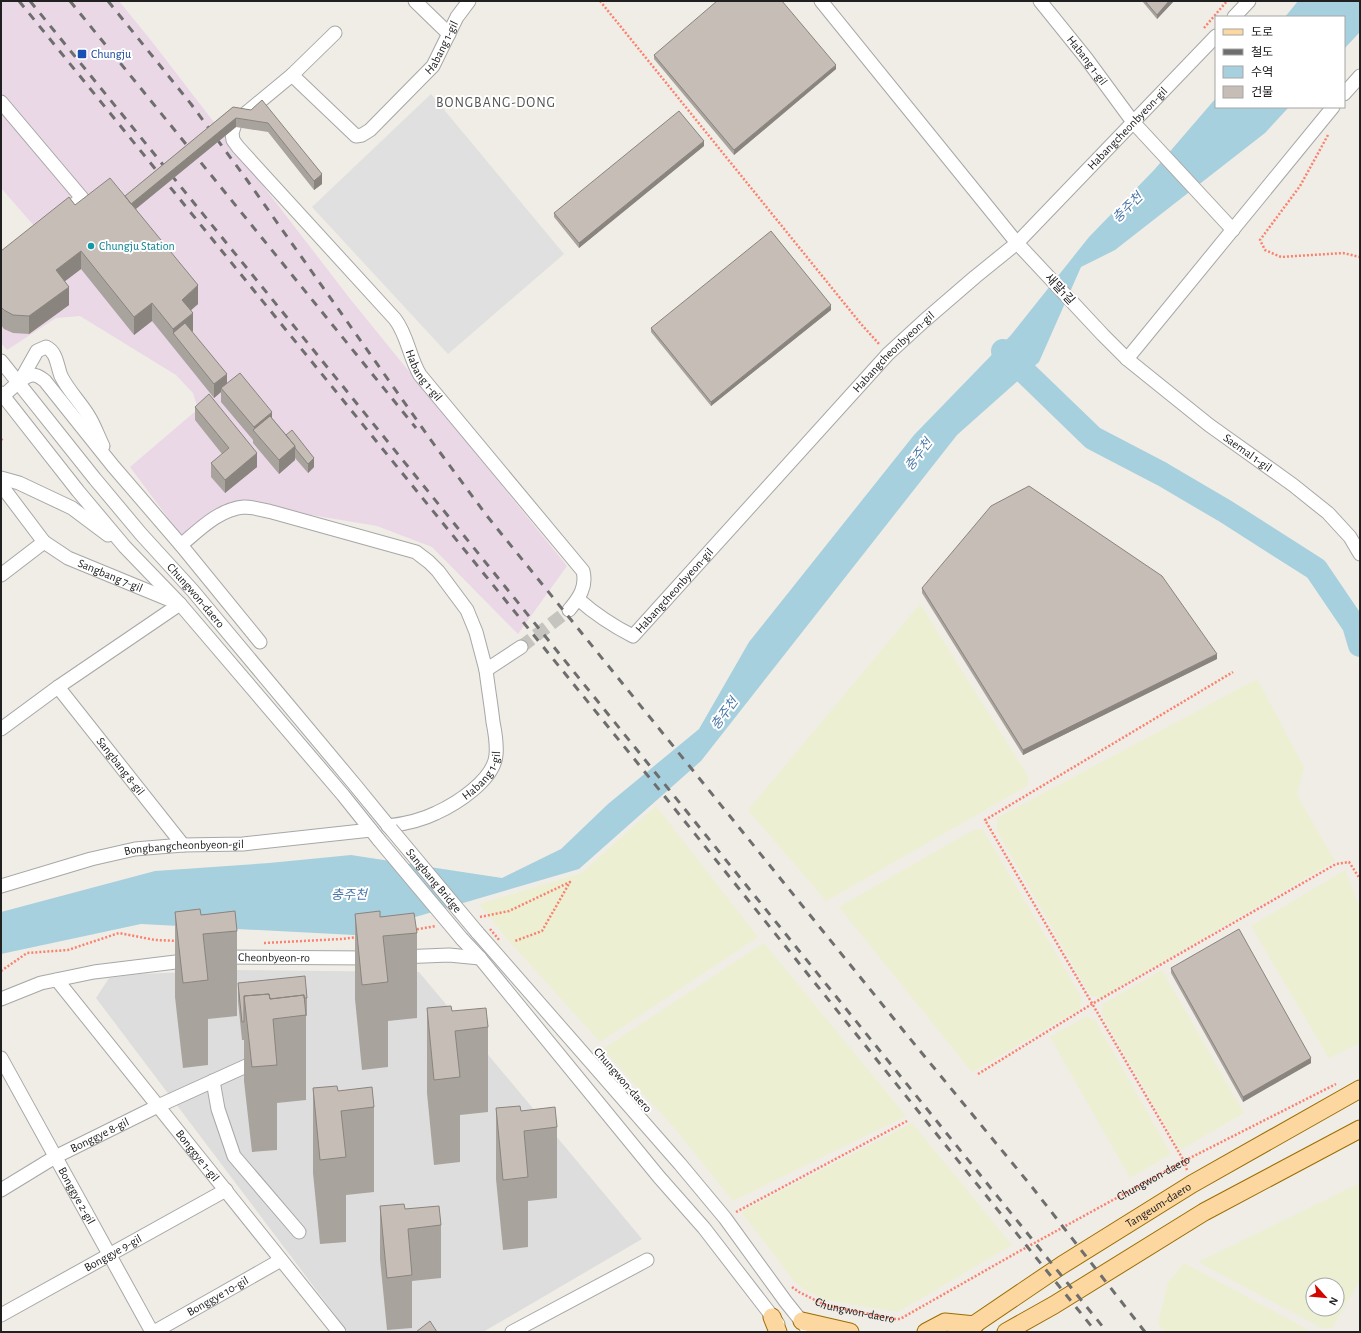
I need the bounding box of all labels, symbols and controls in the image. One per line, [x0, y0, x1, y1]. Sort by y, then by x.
legend [1215, 16, 1345, 108]
street label: Habang 1-gil [422, 19, 460, 77]
text: 도로 [1251, 26, 1273, 38]
street label: Habang 1-gil [1065, 34, 1110, 87]
text: 철도 [1251, 46, 1273, 58]
marker: Chungju [76, 48, 88, 60]
place label: Chungju [91, 48, 131, 61]
text: 수역 [1251, 66, 1273, 78]
street label: Habangcheonbyeon-gil [1085, 85, 1170, 172]
text: 건물 [1251, 86, 1273, 98]
district label: BONGBANG-DONG [436, 96, 556, 110]
water label: 충주천 [1110, 189, 1146, 225]
place label: Chungju Station [99, 240, 175, 253]
marker: Chungju Station [86, 241, 96, 251]
street label: 새말1길 [1043, 271, 1077, 307]
street label: Habangcheonbyeon-gil [850, 309, 936, 395]
street label: Habang 1-gil [404, 348, 445, 403]
street label: Saemal 1-gil [1221, 431, 1274, 474]
water label: 충주천 [902, 435, 936, 473]
street label: Habangcheonbyeon-gil [633, 546, 715, 635]
street label: Sangbang 7-gil [76, 557, 145, 594]
street label: Chungwon-daero [165, 561, 227, 630]
water label: 충주천 [708, 694, 741, 732]
street label: Sangbang 8-gil [94, 735, 147, 797]
street label: Habang 1-gil [460, 751, 502, 802]
street label: Bongbangcheonbyeon-gil [123, 838, 244, 857]
street label: Sangbang Bridge [404, 846, 464, 915]
water label: 충주천 [331, 888, 368, 902]
street label: Cheonbyeon-ro [238, 951, 310, 964]
street label: Chungwon-daero [592, 1045, 654, 1115]
street label: Bonggye 8-gil [68, 1115, 131, 1154]
street label: Bonggye 1-gil [174, 1128, 222, 1184]
street label: Chungwon-daero [1115, 1153, 1192, 1203]
street label: Bonggye 2-gil [56, 1165, 97, 1226]
street label: Tangeum-daero [1123, 1180, 1193, 1230]
street label: Bonggye 9-gil [82, 1232, 144, 1274]
street label: Bonggye 10-gil [185, 1274, 250, 1318]
north arrow [1305, 1277, 1345, 1317]
street label: Chungwon-daero [813, 1295, 896, 1325]
text: N [1327, 1295, 1340, 1307]

